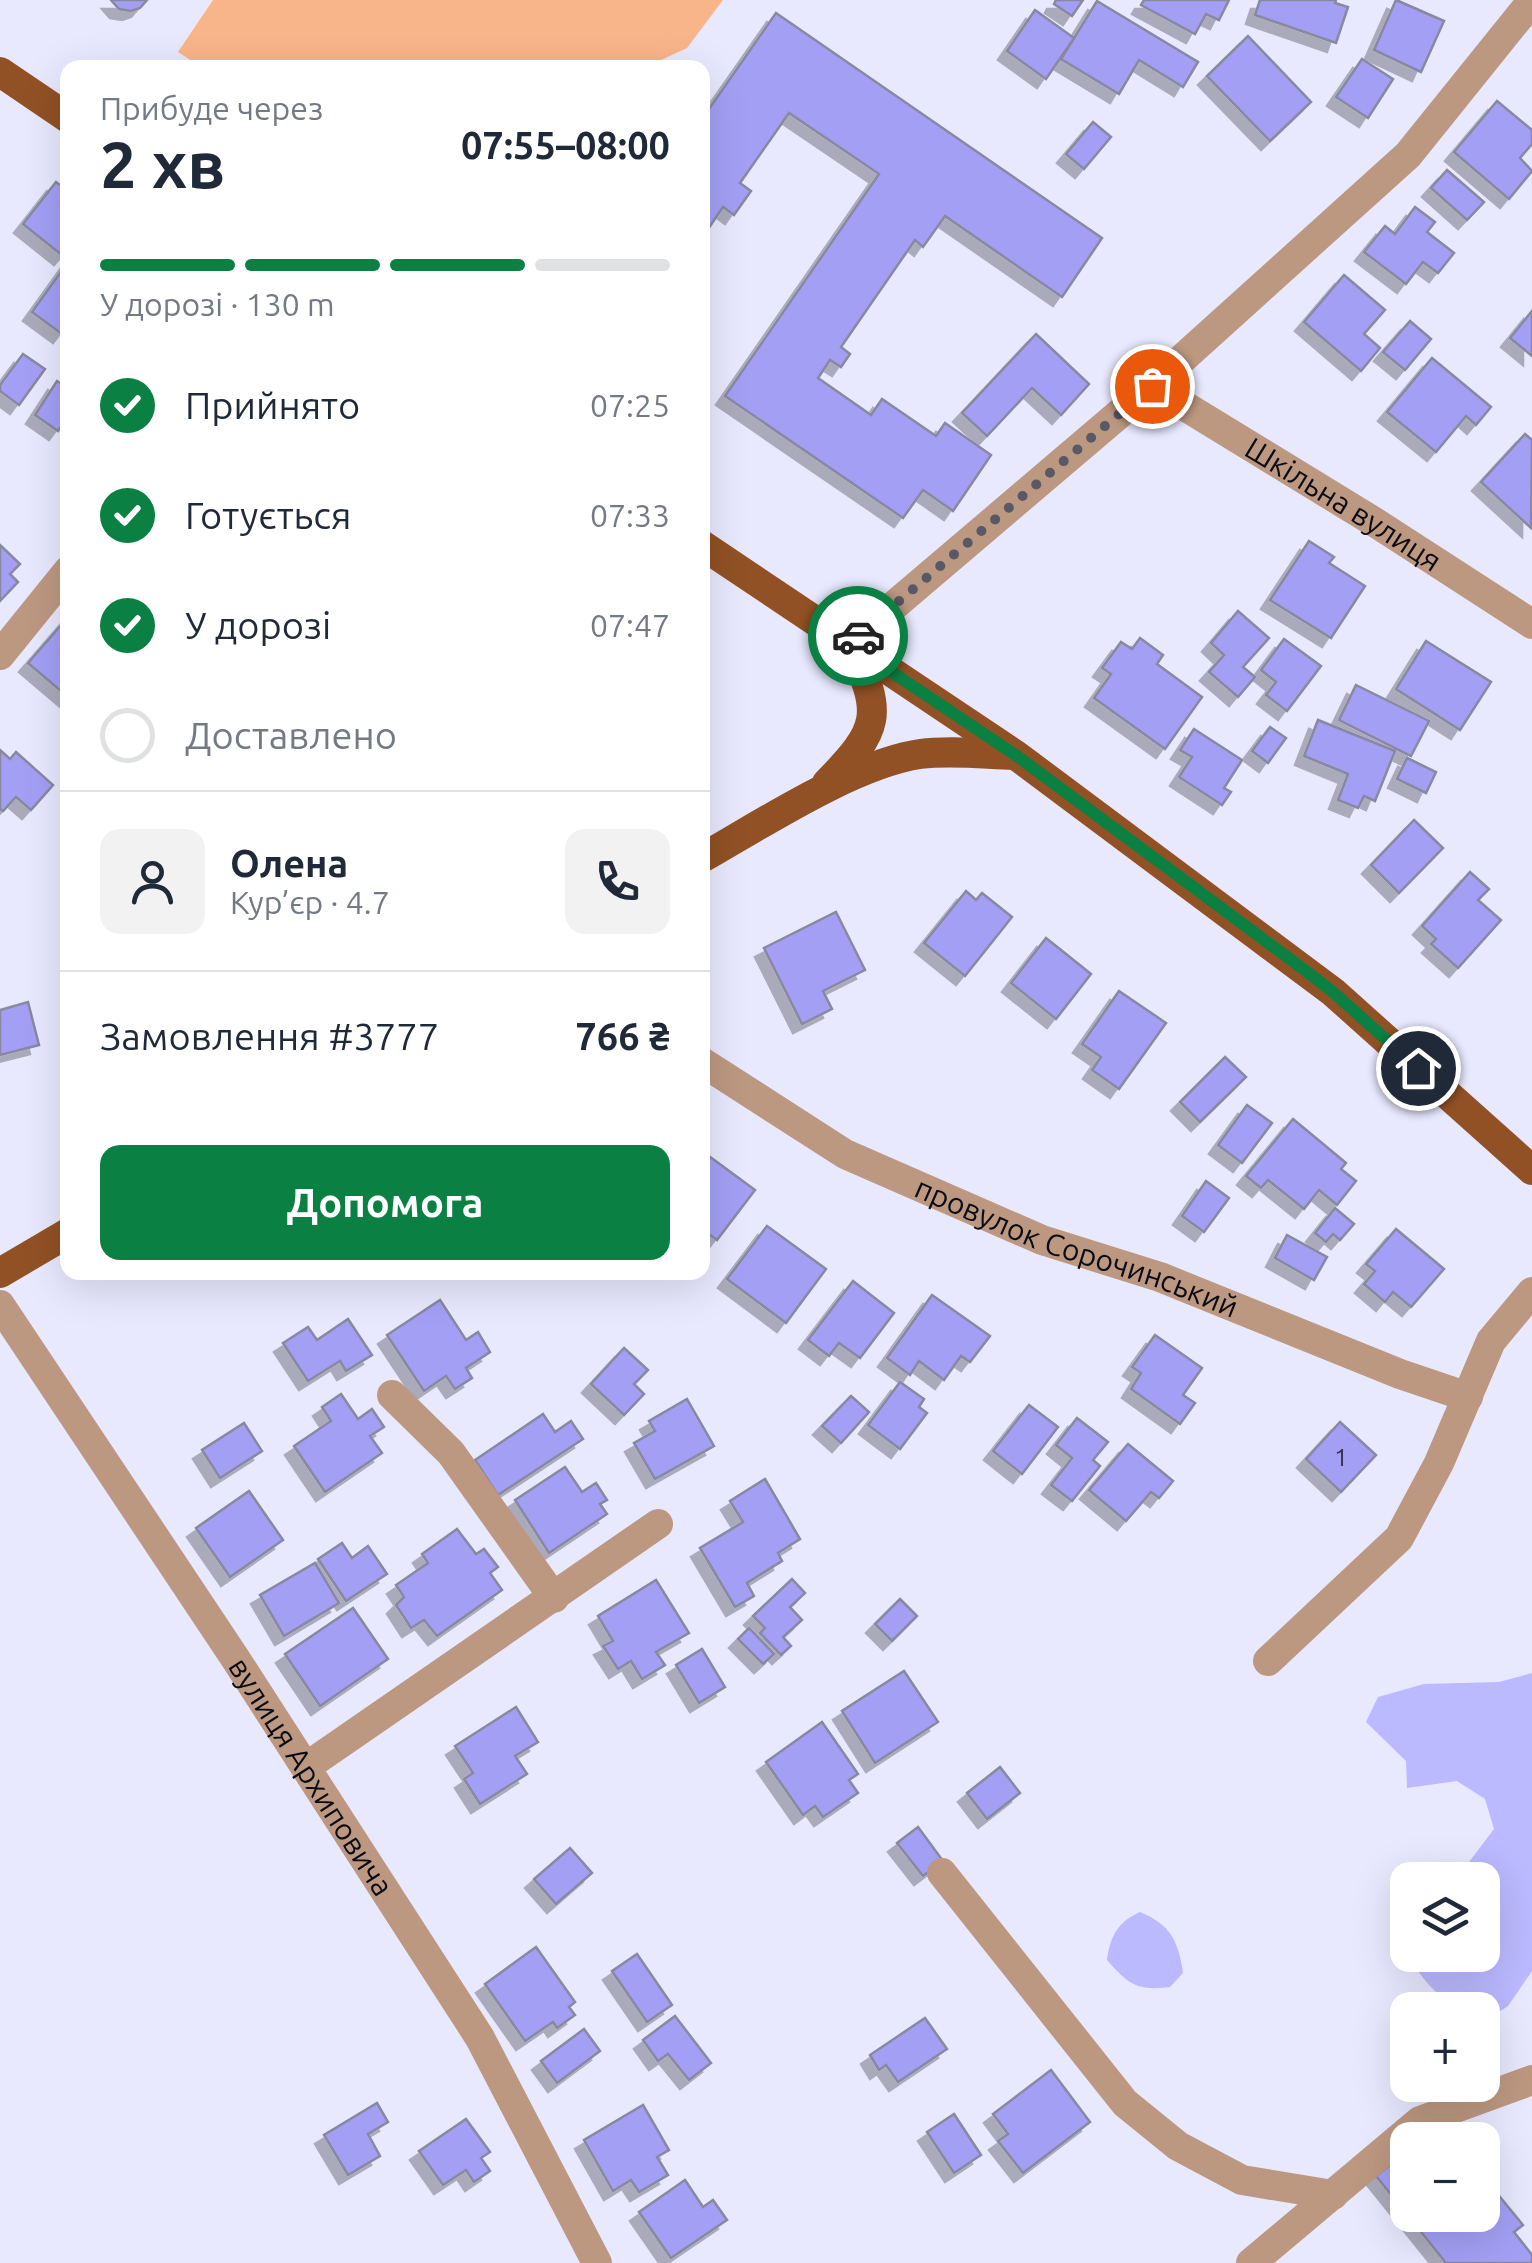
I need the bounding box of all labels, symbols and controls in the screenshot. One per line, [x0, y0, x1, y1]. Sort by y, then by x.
text: Прибуде через [100, 90, 323, 126]
text: 07:55–08:00 [461, 124, 670, 166]
text: 2 хв [100, 127, 225, 200]
text: У дорозі · 130 m [100, 286, 335, 322]
pin [1110, 344, 1195, 429]
icon: bag [1125, 359, 1180, 414]
icon: check [100, 378, 155, 433]
text: Прийнято [185, 384, 360, 426]
text: 07:25 [590, 387, 670, 423]
street label: Шкільна вулиця [1239, 430, 1448, 578]
icon: check [100, 488, 155, 543]
text: Готується [185, 494, 351, 536]
text: 07:33 [590, 497, 670, 533]
courier [808, 586, 908, 686]
icon: check [100, 598, 155, 653]
text: У дорозі [185, 604, 331, 646]
text: 07:47 [590, 607, 670, 643]
icon: car [831, 609, 886, 664]
text: Доставлено [185, 714, 397, 756]
button: person [100, 829, 205, 934]
button: phone [565, 829, 670, 934]
text: Олена [230, 842, 348, 884]
text: Кур’єр · 4.7 [230, 884, 390, 920]
text: Замовлення #3777 [100, 1015, 439, 1057]
text: 766 ₴ [575, 1015, 670, 1057]
pin [1376, 1026, 1461, 1111]
icon: home [1391, 1041, 1446, 1096]
button: Допомога [100, 1145, 670, 1260]
street label: провулок Сорочинський [910, 1170, 1243, 1324]
house number: 1 [1334, 1443, 1348, 1471]
street label: вулиця Архиповича [222, 1651, 401, 1902]
map controls [1390, 1862, 1500, 2232]
button: layers [1390, 1862, 1500, 1972]
button: + [1390, 1992, 1500, 2102]
button: − [1390, 2122, 1500, 2232]

